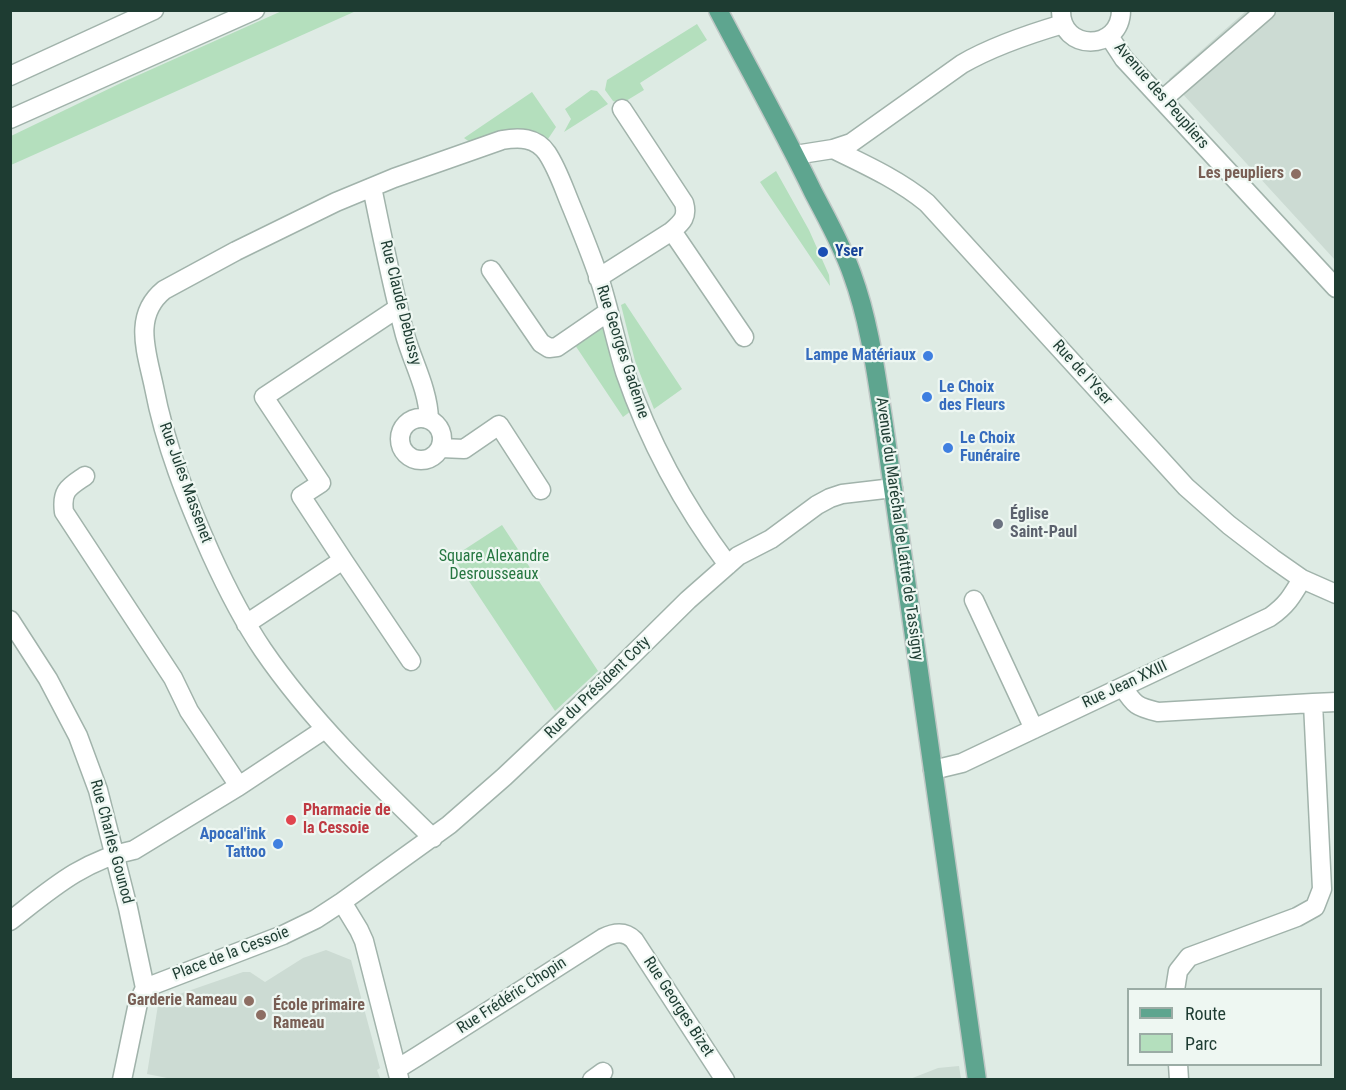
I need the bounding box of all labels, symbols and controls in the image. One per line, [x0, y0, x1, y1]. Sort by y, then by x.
street label: Avenue des Peupliers [1109, 39, 1213, 153]
place label: Les peupliers [1198, 164, 1284, 184]
marker: Les peupliers [1289, 167, 1303, 181]
street label: Rue Claude Debussy [375, 238, 425, 368]
place label: Yser [835, 242, 863, 262]
marker: Yser [816, 245, 830, 259]
street label: Rue Georges Gadenne [591, 283, 653, 421]
street label: Rue de l'Yser [1048, 337, 1116, 409]
place label: Lampe Matériaux [805, 346, 916, 366]
marker: Lampe Matériaux [921, 349, 935, 363]
place label: Le Choix des Fleurs [939, 378, 1005, 416]
marker: Le Choix des Fleurs [920, 390, 934, 404]
street label: Avenue du Maréchal de Lattre de Tassigny [871, 396, 927, 662]
street label: Rue Jules Massenet [154, 420, 216, 546]
place label: Le Choix Funéraire [960, 429, 1020, 467]
marker: Le Choix Funéraire [941, 441, 955, 455]
place label: Église Saint-Paul [1010, 505, 1077, 543]
marker: Église Saint-Paul [991, 517, 1005, 531]
park label: Square Alexandre Desrousseaux [439, 547, 549, 585]
street label: Rue du Président Coty [541, 633, 655, 743]
street label: Rue Jean XXIII [1080, 657, 1170, 713]
street label: Rue Charles Gounod [85, 778, 137, 906]
place label: Pharmacie de la Cessoie [303, 801, 391, 839]
marker: Pharmacie de la Cessoie [284, 813, 298, 827]
place label: Apocal'ink Tattoo [200, 825, 266, 863]
marker: Apocal'ink Tattoo [271, 837, 285, 851]
street label: Place de la Cessoie [170, 923, 292, 985]
street label: Rue Frédéric Chopin [454, 954, 570, 1038]
street label: Rue Georges Bizet [639, 954, 717, 1060]
legend [1127, 988, 1322, 1066]
place label: Garderie Rameau [127, 991, 237, 1011]
marker: Garderie Rameau [242, 994, 256, 1008]
place label: École primaire Rameau [273, 996, 365, 1034]
text: Route [1185, 1003, 1226, 1024]
marker: École primaire Rameau [254, 1008, 268, 1022]
text: Parc [1185, 1033, 1217, 1054]

